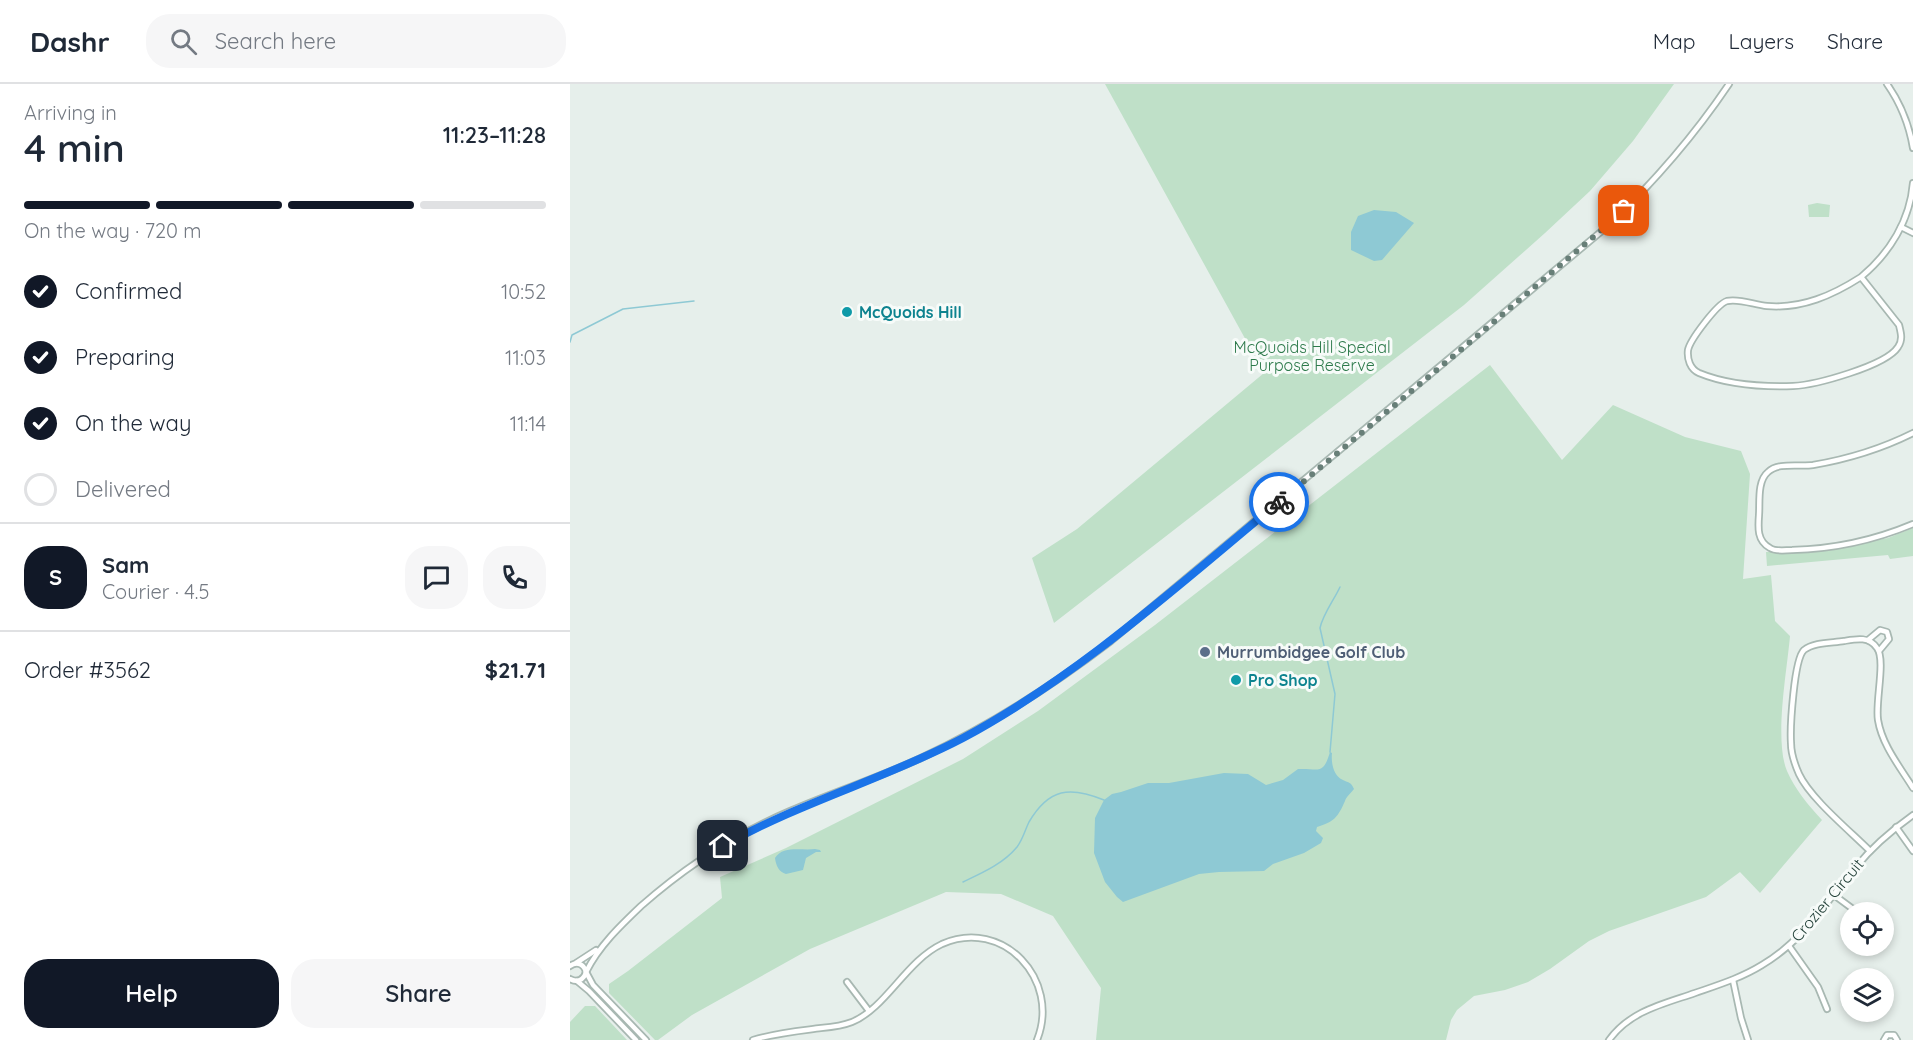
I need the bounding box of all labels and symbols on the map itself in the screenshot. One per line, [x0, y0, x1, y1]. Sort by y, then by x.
pin [1598, 185, 1649, 236]
place label: McQuoids Hill [859, 302, 962, 322]
marker: McQuoids Hill [840, 305, 854, 319]
park label: McQuoids Hill Special Purpose Reserve [1233, 337, 1391, 375]
courier [1249, 472, 1309, 532]
place label: Murrumbidgee Golf Club [1217, 642, 1405, 662]
marker: Murrumbidgee Golf Club [1198, 645, 1212, 659]
place label: Pro Shop [1248, 670, 1318, 690]
marker: Pro Shop [1229, 673, 1243, 687]
pin [697, 820, 748, 871]
street label: Crozier Circuit [1786, 854, 1868, 946]

